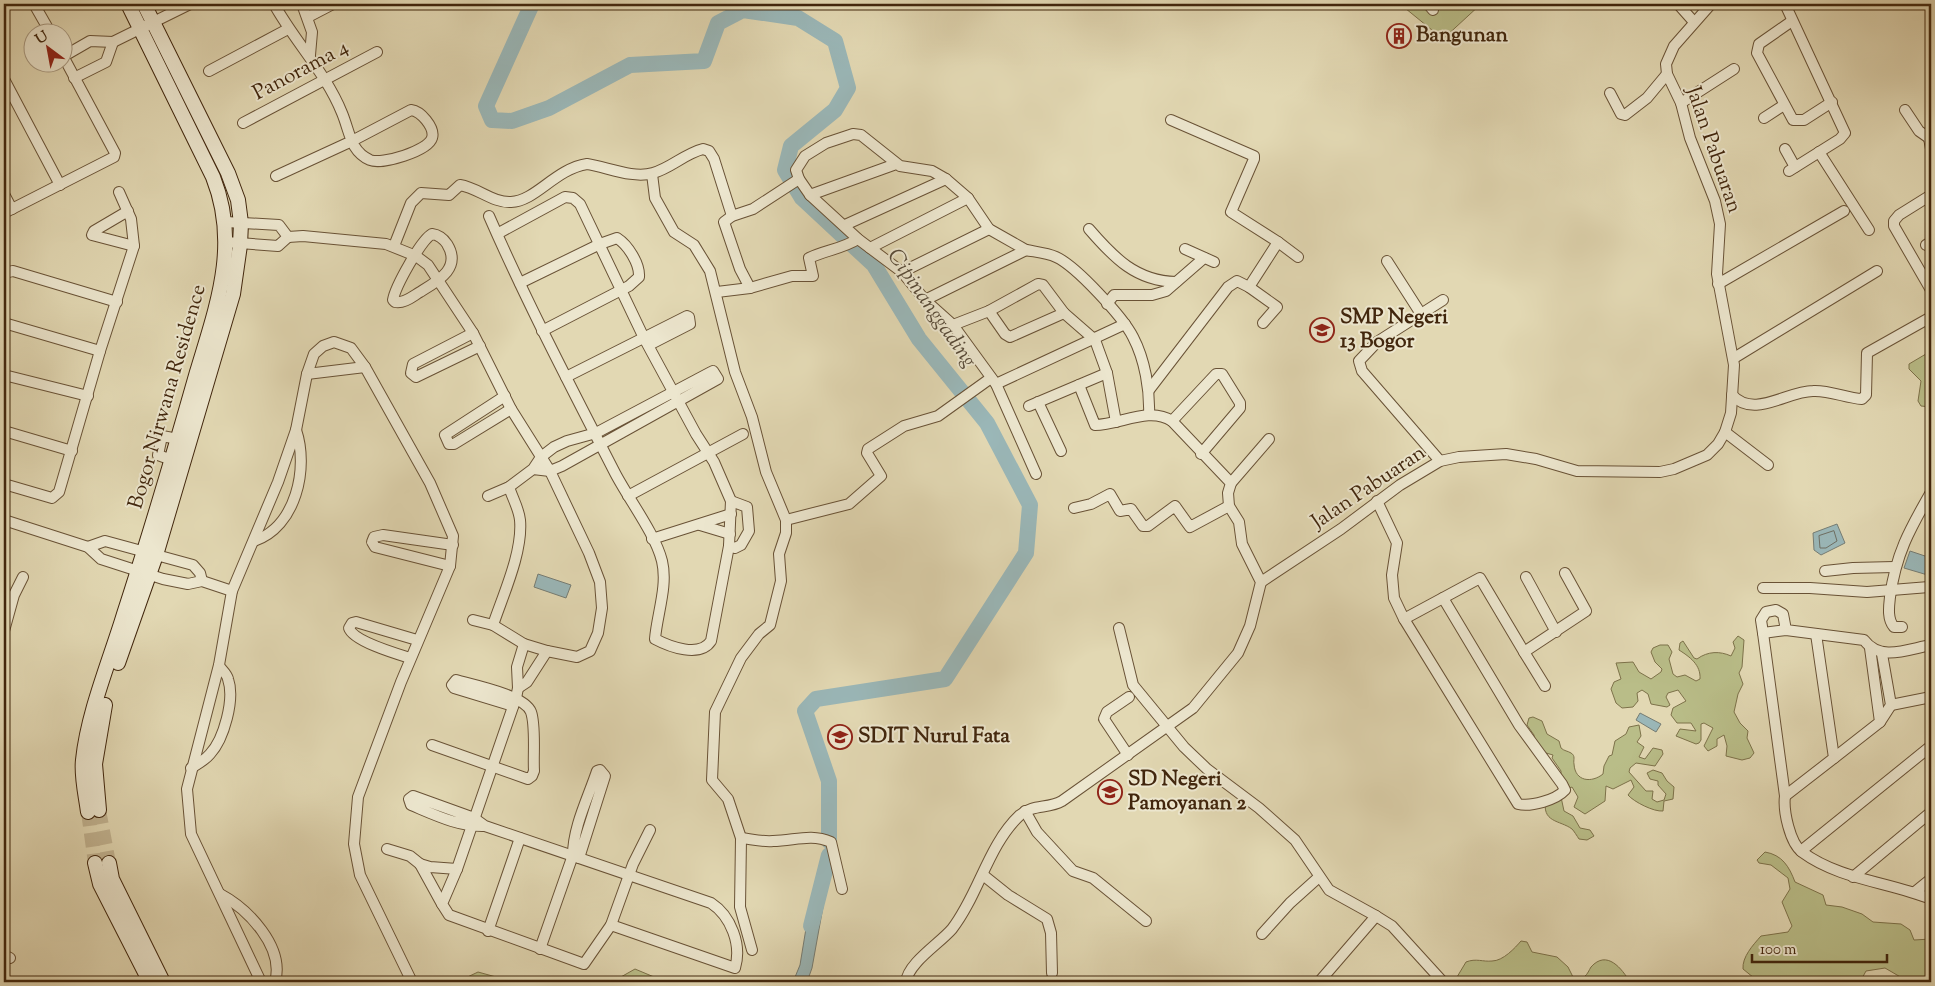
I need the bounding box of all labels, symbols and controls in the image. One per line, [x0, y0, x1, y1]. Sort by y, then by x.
place label: Bangunan [1416, 21, 1509, 51]
north arrow [22, 22, 72, 72]
building icon: Bangunan [1386, 23, 1412, 49]
text: U [32, 27, 53, 50]
street label: Panorama 4 [248, 33, 354, 109]
street label: Jalan Pabuaran [1677, 82, 1749, 217]
water label: Cipinanggading [878, 243, 984, 376]
street label: Bogor Nirwana Residence [122, 281, 214, 513]
place label: SMP Negeri 13 Bogor [1340, 303, 1448, 357]
school or university icon: SMP Negeri 13 Bogor [1309, 317, 1335, 343]
street label: Jalan Pabuaran [1305, 439, 1432, 538]
place label: SDIT Nurul Fata [858, 722, 1010, 752]
school or university icon: SDIT Nurul Fata [827, 724, 853, 750]
place label: SD Negeri Pamoyanan 2 [1128, 765, 1246, 819]
school or university icon: SD Negeri Pamoyanan 2 [1097, 779, 1123, 805]
scale bar [1752, 931, 1888, 963]
text: 100 m [1760, 940, 1797, 961]

